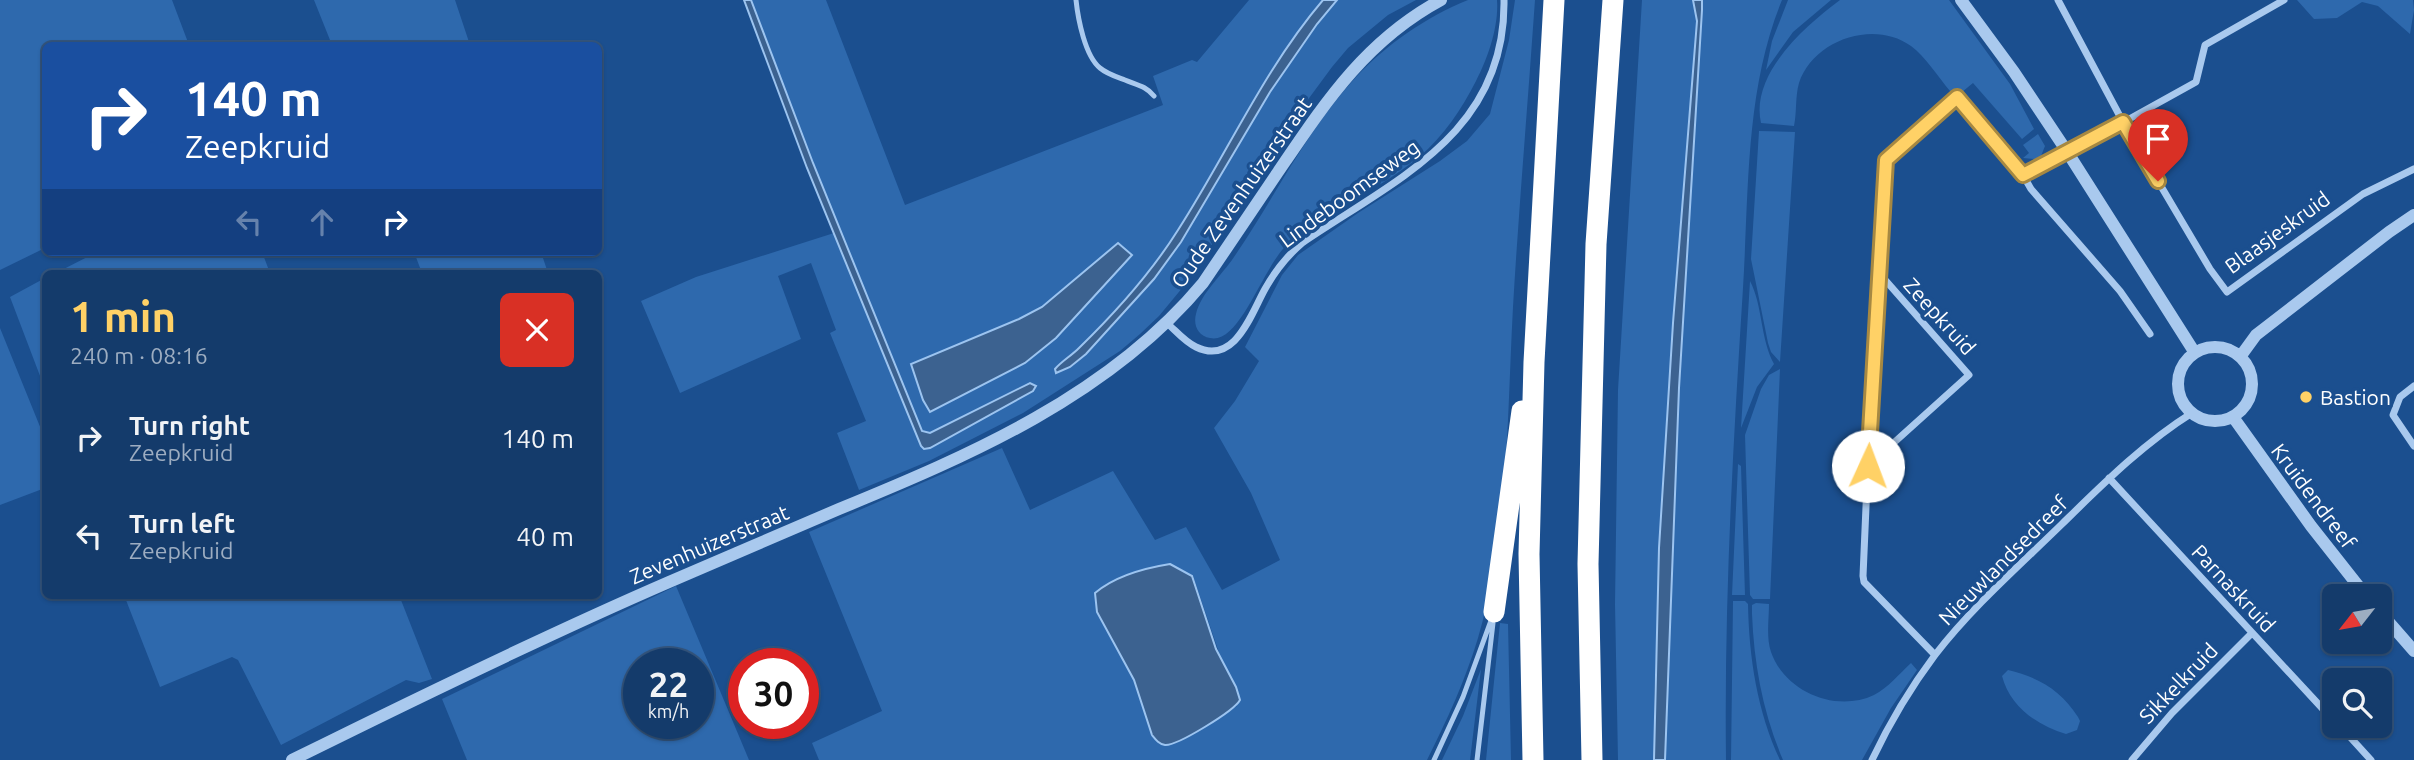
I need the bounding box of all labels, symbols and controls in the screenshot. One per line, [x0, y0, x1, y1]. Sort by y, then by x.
icon: right [70, 70, 161, 161]
text: 140 m [185, 70, 322, 125]
street label: Oude Zevenhuizerstraat [1166, 92, 1316, 292]
pin [2128, 109, 2188, 181]
icon: arrive [2139, 120, 2177, 158]
text: Zeepkruid [185, 128, 330, 164]
street label: Lindeboomseweg [1274, 134, 1424, 252]
street label: Blaasjeskruid [2220, 186, 2334, 278]
icon: left [230, 203, 268, 241]
icon: ahead [303, 203, 341, 241]
icon: right [376, 203, 414, 241]
street label: Zeepkruid [1899, 273, 1981, 359]
text: 1 min [70, 293, 176, 340]
button: close [500, 293, 574, 367]
text: 240 m · 08:16 [70, 343, 208, 368]
place label: Bastion [2320, 385, 2391, 409]
marker: Bastion [2298, 389, 2314, 405]
text: Turn right [129, 411, 250, 440]
icon: right [70, 419, 108, 457]
text: 140 m [502, 424, 574, 453]
position arrow [1831, 429, 1905, 503]
street label: Kruidendreef [2267, 439, 2362, 554]
text: Zeepkruid [129, 440, 233, 465]
street label: Nieuwlandsedreef [1933, 490, 2073, 630]
street label: Zevenhuizerstraat [626, 500, 792, 588]
text: Turn left [129, 509, 235, 538]
icon: left [70, 517, 108, 555]
text: 40 m [516, 522, 574, 551]
text: Zeepkruid [129, 538, 233, 563]
street label: Parnaskruid [2187, 539, 2281, 637]
north arrow [2322, 584, 2392, 654]
map controls [2322, 584, 2392, 738]
street label: Sikkelkruid [2134, 638, 2222, 728]
speed limit sign: 30 [728, 648, 819, 739]
text: 22 [649, 664, 688, 704]
button: search [2322, 668, 2392, 738]
text: km/h [648, 701, 689, 721]

